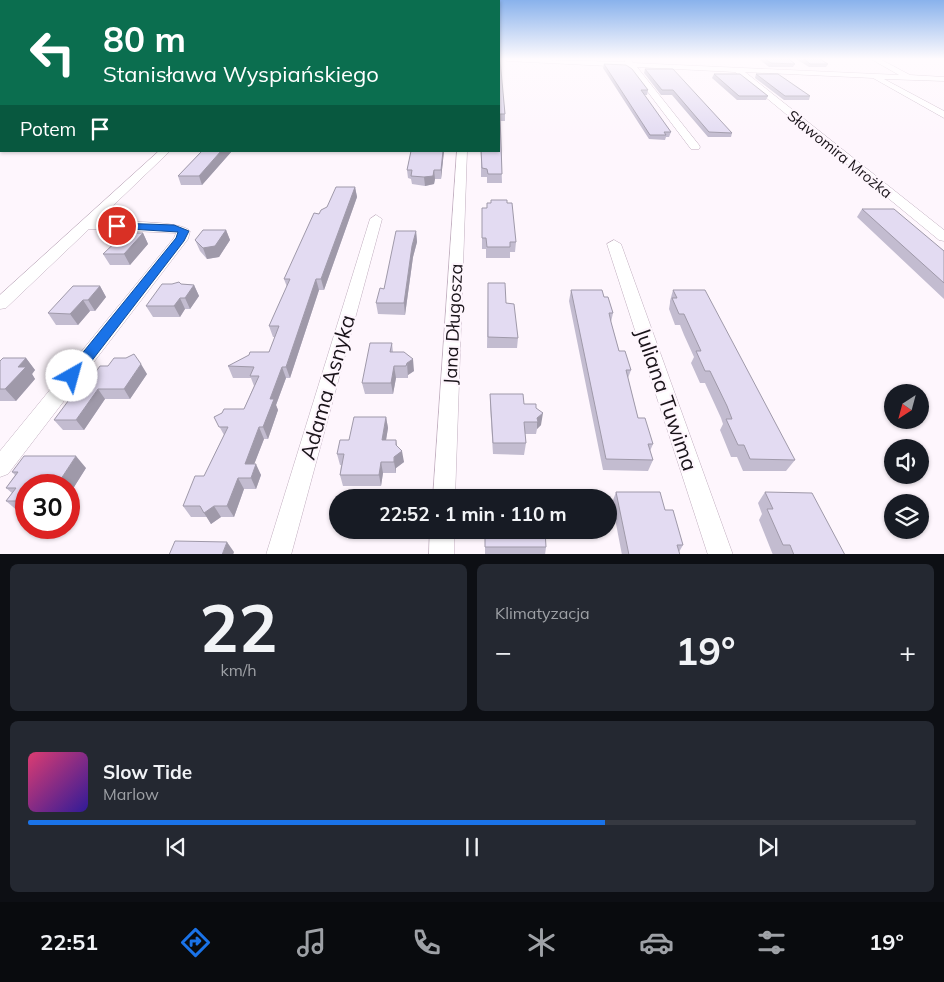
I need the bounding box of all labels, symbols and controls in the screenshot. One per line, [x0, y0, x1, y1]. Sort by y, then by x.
text: 80 m [103, 17, 186, 61]
icon: left [20, 20, 85, 85]
text: Stanisława Wyspiańskiego [103, 60, 379, 88]
street label: Sławomira Mrożka [784, 106, 896, 202]
icon: arrive [86, 115, 114, 143]
text: Potem [20, 117, 76, 141]
pin [96, 205, 138, 247]
icon: arrive [103, 212, 131, 240]
street label: Jana Długosza [438, 263, 468, 385]
street label: Adama Asnyka [294, 312, 360, 462]
street label: Juliana Tuwima [630, 324, 704, 474]
position arrow [45, 349, 97, 401]
north arrow [884, 384, 929, 429]
map controls [884, 384, 929, 539]
button: sound [884, 439, 929, 484]
speed limit sign: 30 [15, 474, 80, 539]
button: layers [884, 494, 929, 539]
text: 22:52 · 1 min · 110 m [379, 502, 567, 526]
text: 22 [199, 587, 278, 668]
text: Klimatyzacja [495, 603, 590, 623]
text: 19° [675, 627, 736, 675]
text: − [495, 634, 512, 669]
text: + [899, 634, 916, 669]
text: km/h [220, 660, 257, 680]
text: Slow Tide [103, 760, 192, 784]
text: Marlow [103, 784, 159, 804]
icon: previous [162, 833, 190, 861]
icon: pause [458, 833, 486, 861]
icon: next [754, 833, 782, 861]
icon: directions [178, 925, 213, 960]
icon: music [294, 925, 329, 960]
icon: phone [409, 925, 444, 960]
icon: climate [524, 925, 559, 960]
icon: car [639, 925, 674, 960]
icon: filters [754, 925, 789, 960]
text: 22:51 [40, 928, 98, 956]
text: 19° [869, 928, 904, 956]

